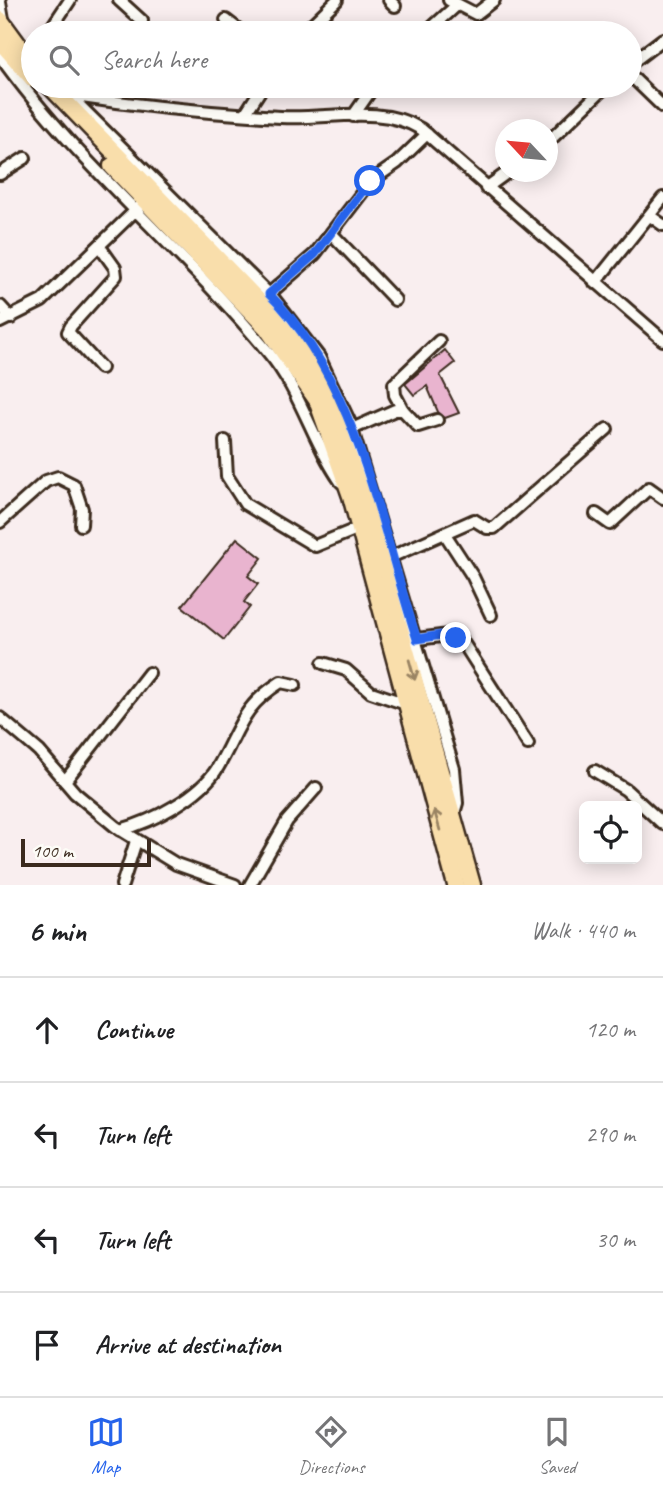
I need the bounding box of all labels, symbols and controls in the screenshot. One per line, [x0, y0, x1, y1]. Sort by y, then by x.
search box [21, 21, 642, 98]
icon: search [45, 41, 83, 79]
text: Search here [101, 43, 207, 76]
north arrow [495, 119, 558, 182]
route start [354, 165, 385, 196]
route end [440, 622, 471, 653]
one-way arrow [406, 659, 419, 681]
map controls [579, 801, 642, 864]
button: locate [579, 801, 642, 864]
one-way arrow [429, 809, 442, 831]
scale bar [21, 836, 150, 868]
text: 100 m [32, 839, 73, 863]
text: 6 min [28, 912, 86, 950]
text: Walk · 440 m [531, 916, 635, 945]
icon: ahead [28, 1011, 66, 1049]
text: Continue [95, 1013, 173, 1046]
text: 120 m [586, 1015, 635, 1044]
icon: left [28, 1116, 66, 1154]
text: Turn left [95, 1118, 170, 1151]
text: 290 m [586, 1120, 635, 1149]
icon: left [28, 1221, 66, 1259]
text: Turn left [95, 1223, 170, 1256]
text: 30 m [596, 1225, 635, 1254]
icon: arrive [28, 1326, 66, 1364]
text: Arrive at destination [95, 1328, 281, 1361]
tab: Map [87, 1413, 125, 1479]
tab: Directions [298, 1413, 365, 1479]
tab: Saved [538, 1413, 576, 1479]

